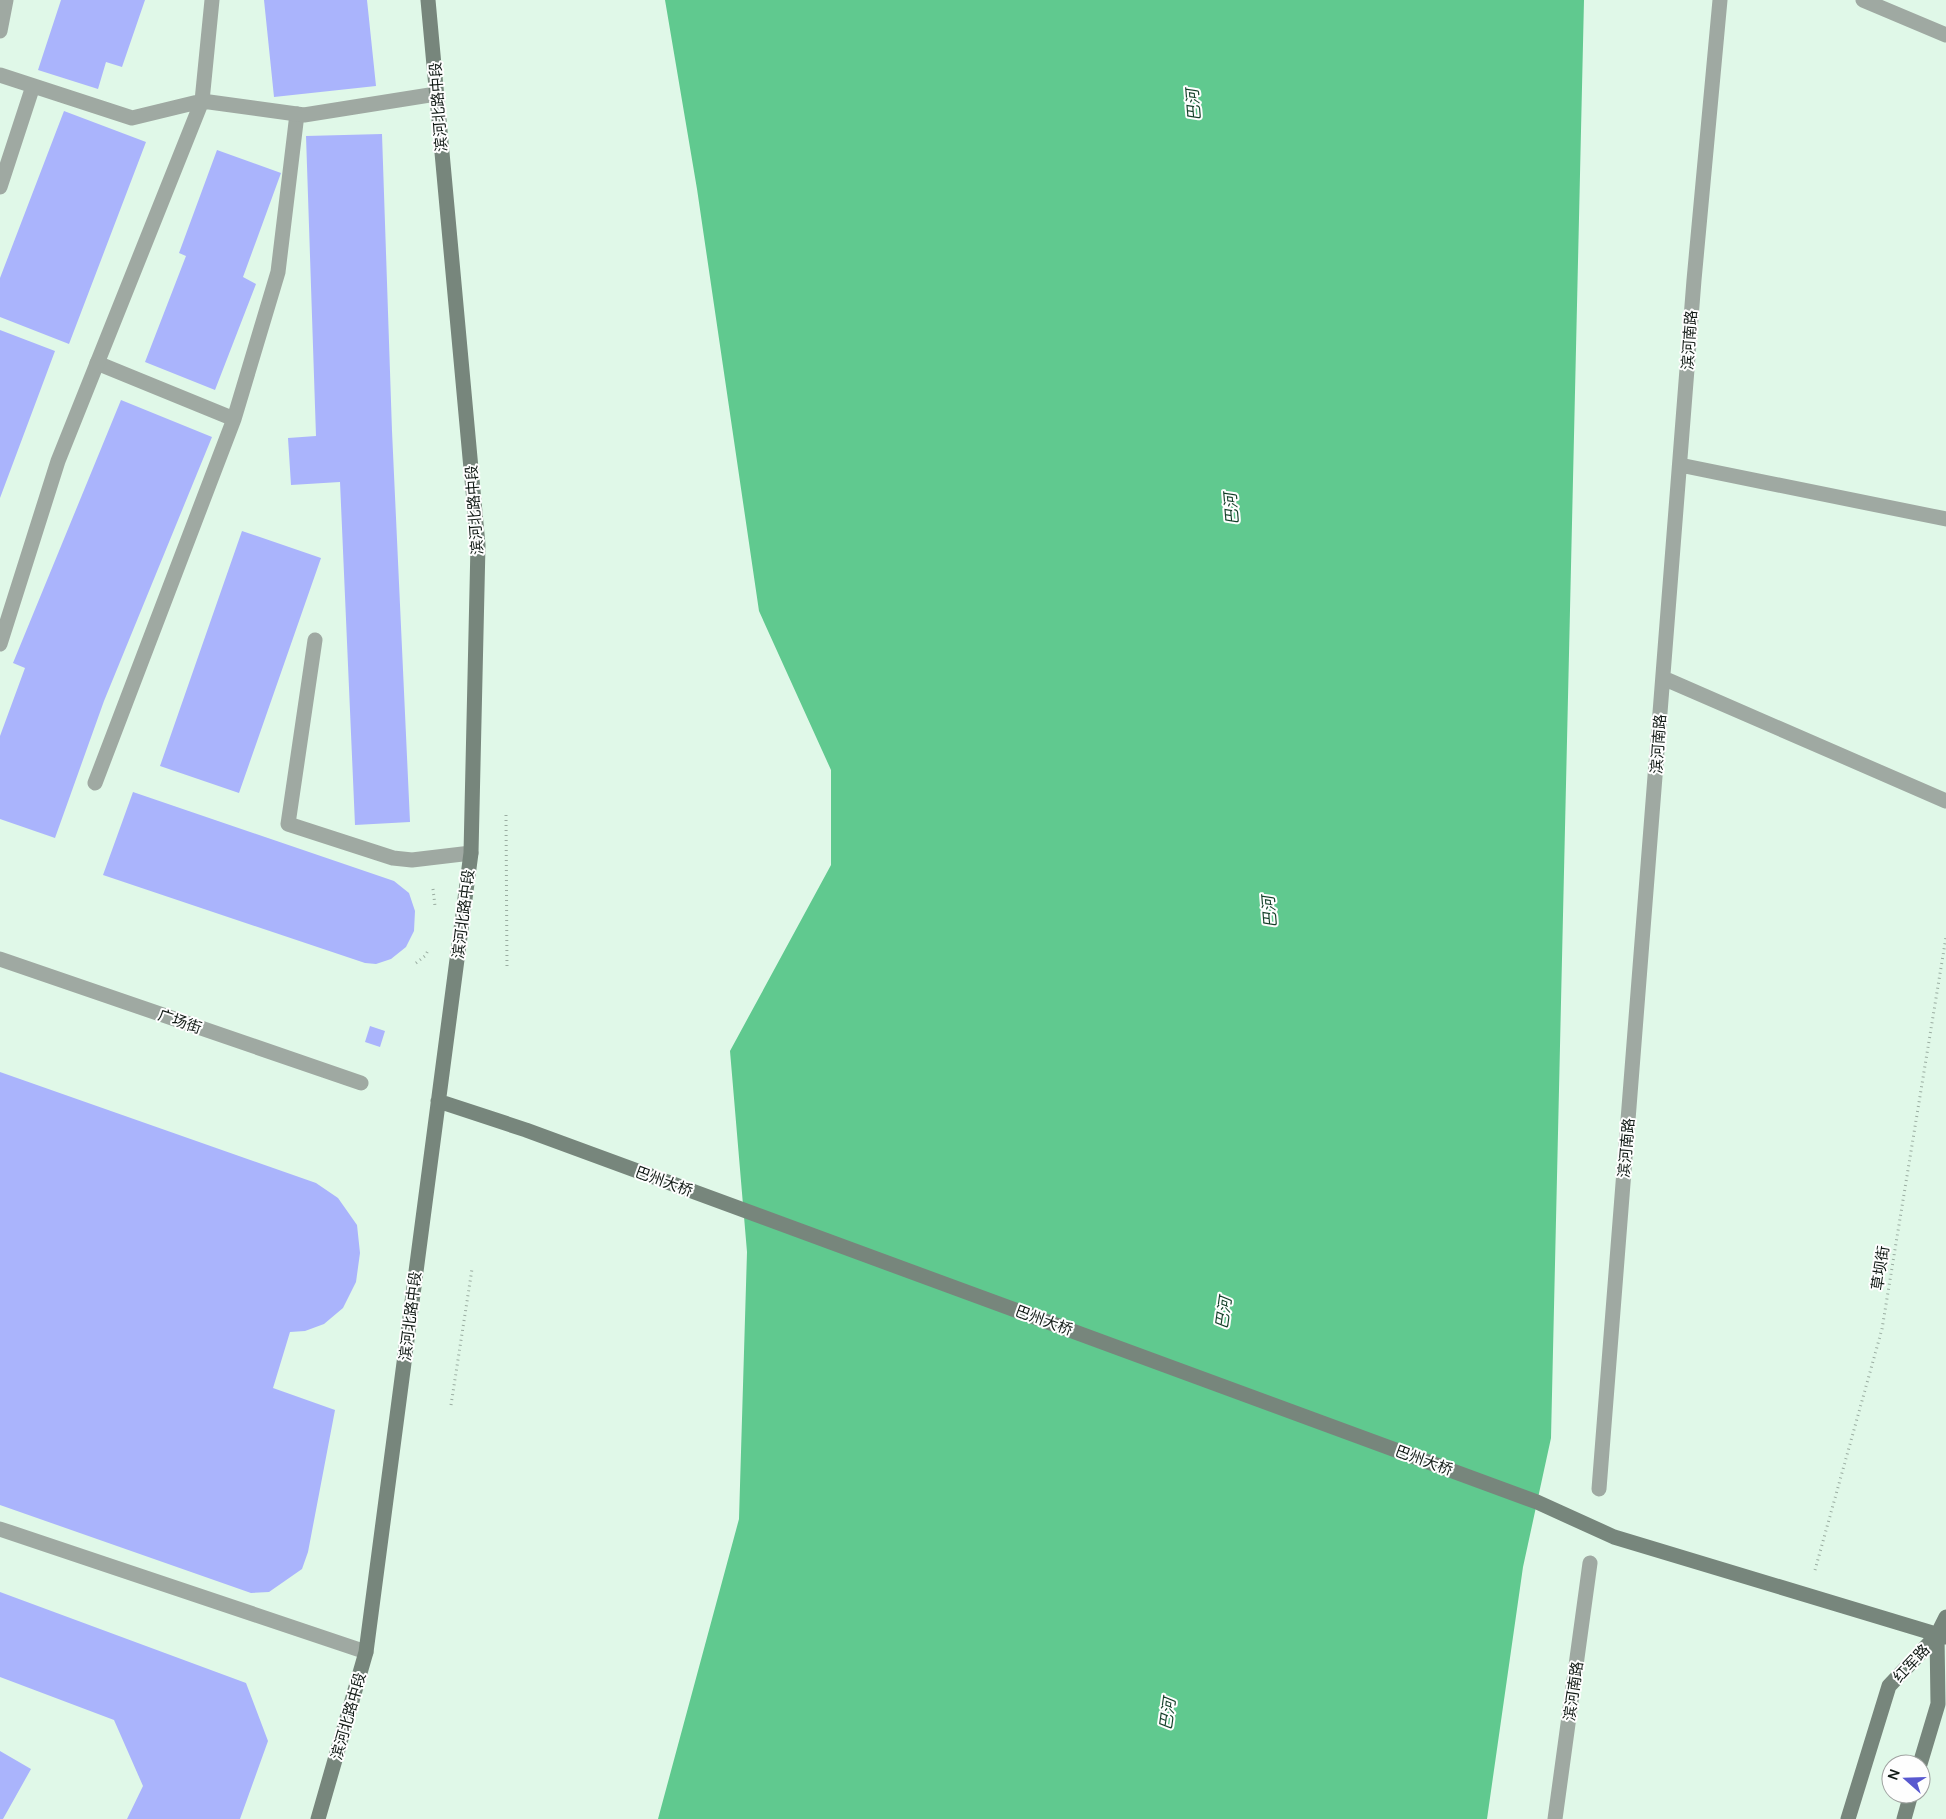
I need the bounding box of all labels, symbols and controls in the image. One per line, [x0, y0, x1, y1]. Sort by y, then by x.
street label: 滨河北路中段 [424, 61, 452, 153]
water label: 巴河 [1180, 85, 1205, 122]
street label: 滨河南路 [1676, 309, 1702, 371]
street label: 滨河北路中段 [460, 464, 488, 556]
water label: 巴河 [1218, 489, 1243, 526]
street label: 滨河南路 [1645, 713, 1671, 775]
street label: 滨河北路中段 [447, 868, 479, 960]
water label: 巴河 [1256, 892, 1281, 929]
street label: 广场街 [155, 1004, 205, 1038]
street label: 滨河南路 [1613, 1117, 1639, 1179]
street label: 巴州大桥 [632, 1161, 696, 1201]
street label: 草坝街 [1866, 1244, 1894, 1292]
street label: 滨河北路中段 [394, 1270, 426, 1362]
water label: 巴河 [1210, 1293, 1237, 1330]
street label: 巴州大桥 [1012, 1300, 1076, 1340]
street label: 巴州大桥 [1392, 1440, 1456, 1480]
street label: 红军路 [1888, 1639, 1934, 1687]
street label: 滨河南路 [1558, 1660, 1588, 1722]
street label: 滨河北路中段 [326, 1670, 370, 1762]
water label: 巴河 [1154, 1694, 1181, 1731]
north arrow [1881, 1754, 1931, 1804]
text: N [1883, 1766, 1904, 1782]

